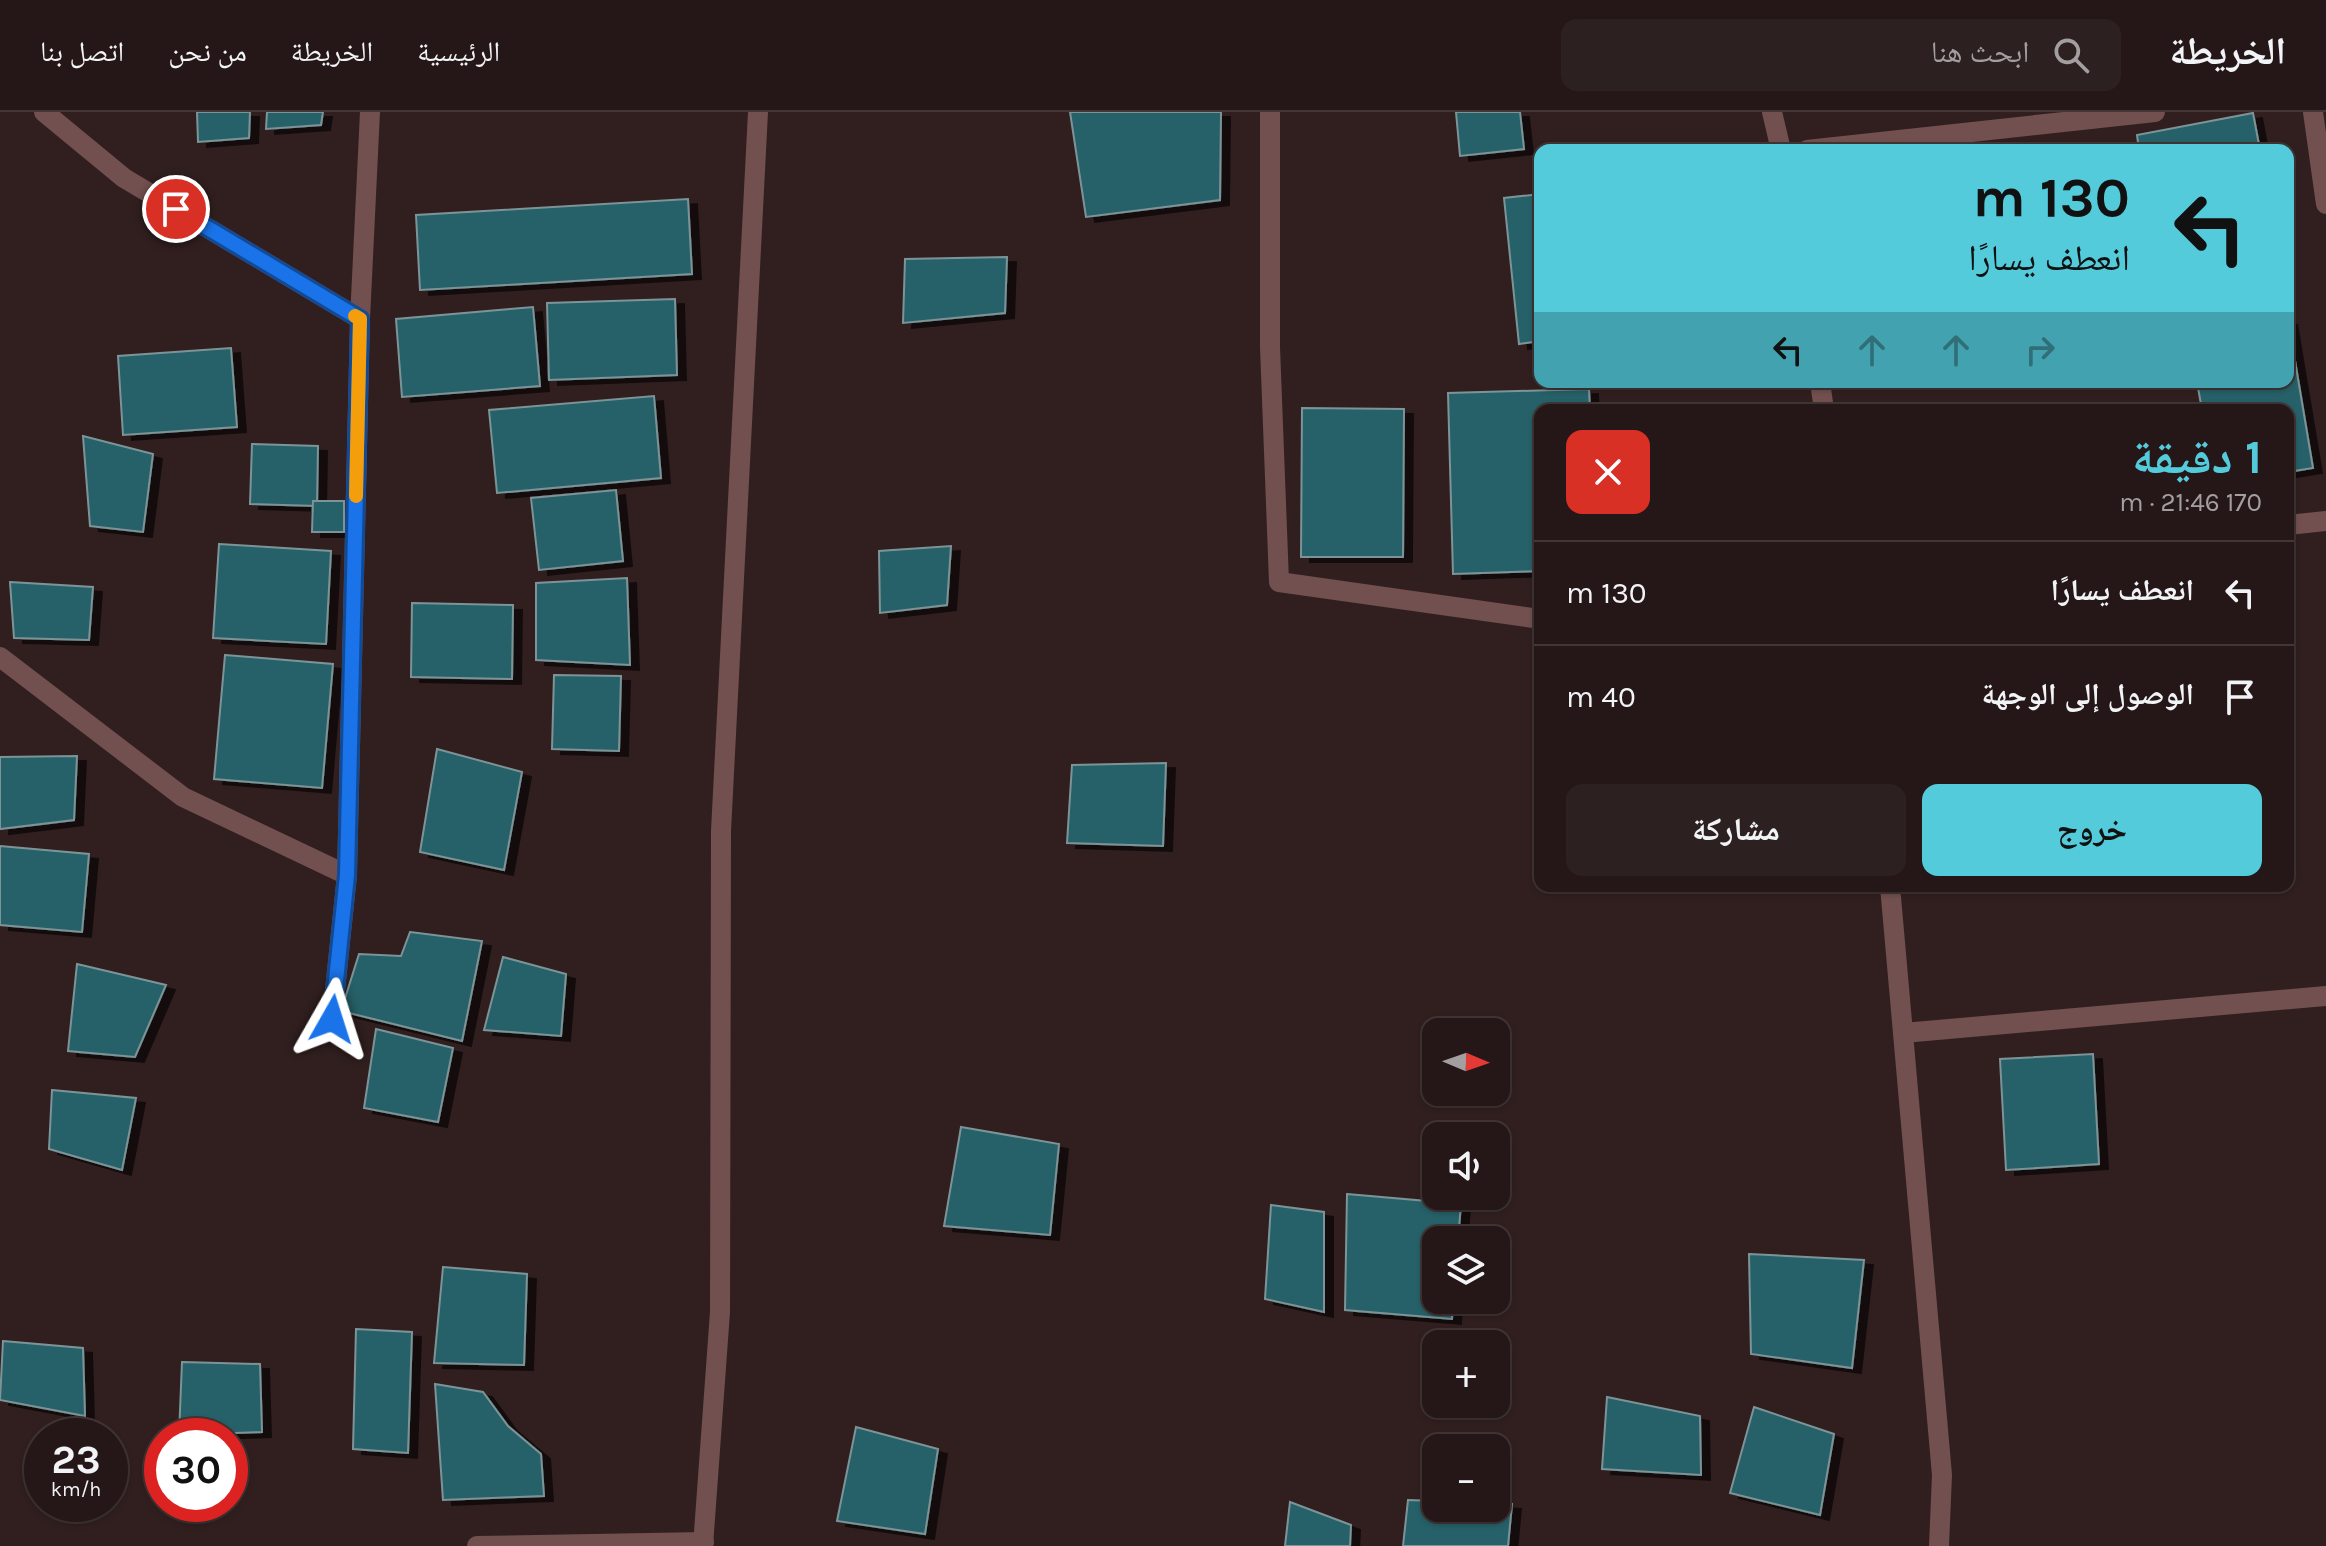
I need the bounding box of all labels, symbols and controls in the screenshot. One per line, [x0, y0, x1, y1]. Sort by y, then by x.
search box [1561, 19, 2121, 91]
text: الخريطة [2169, 29, 2286, 74]
icon: search [2049, 33, 2093, 77]
text: ابحث هنا [1931, 34, 2029, 70]
text: اتصل بنا [40, 35, 124, 68]
text: من نحن [168, 35, 247, 68]
text: الخريطة [291, 35, 373, 68]
text: الرئيسية [417, 35, 500, 68]
text: 130 m [1972, 165, 2130, 230]
pin [142, 175, 210, 243]
icon: left [2158, 176, 2262, 280]
icon: arrive [154, 187, 198, 231]
text: انعطف يسارًا [1968, 237, 2130, 279]
icon: left [1766, 328, 1810, 372]
icon: ahead [1850, 328, 1894, 372]
icon: ahead [1934, 328, 1978, 372]
icon: right [2018, 328, 2062, 372]
text: 1 دقيقة [2132, 429, 2262, 485]
button: close [1566, 430, 1650, 514]
text: 170 m · 21:46 [2119, 487, 2262, 518]
icon: left [2218, 571, 2262, 615]
text: انعطف يسارًا [2050, 572, 2194, 608]
text: 130 m [1566, 575, 1647, 611]
icon: arrive [2218, 675, 2262, 719]
text: الوصول إلى الوجهة [1982, 676, 2194, 712]
text: 40 m [1566, 679, 1636, 715]
button: مشاركة [1566, 784, 1906, 876]
button: خروج [1922, 784, 2262, 876]
position arrow [290, 977, 374, 1061]
north arrow [1422, 1018, 1510, 1106]
map controls [1422, 1018, 1510, 1522]
button: sound [1422, 1122, 1510, 1210]
button: layers [1422, 1226, 1510, 1314]
button: + [1422, 1330, 1510, 1418]
speed limit sign: 30 [144, 1418, 248, 1522]
button: − [1422, 1434, 1510, 1522]
text: 23 [51, 1436, 101, 1483]
text: km/h [51, 1478, 101, 1501]

